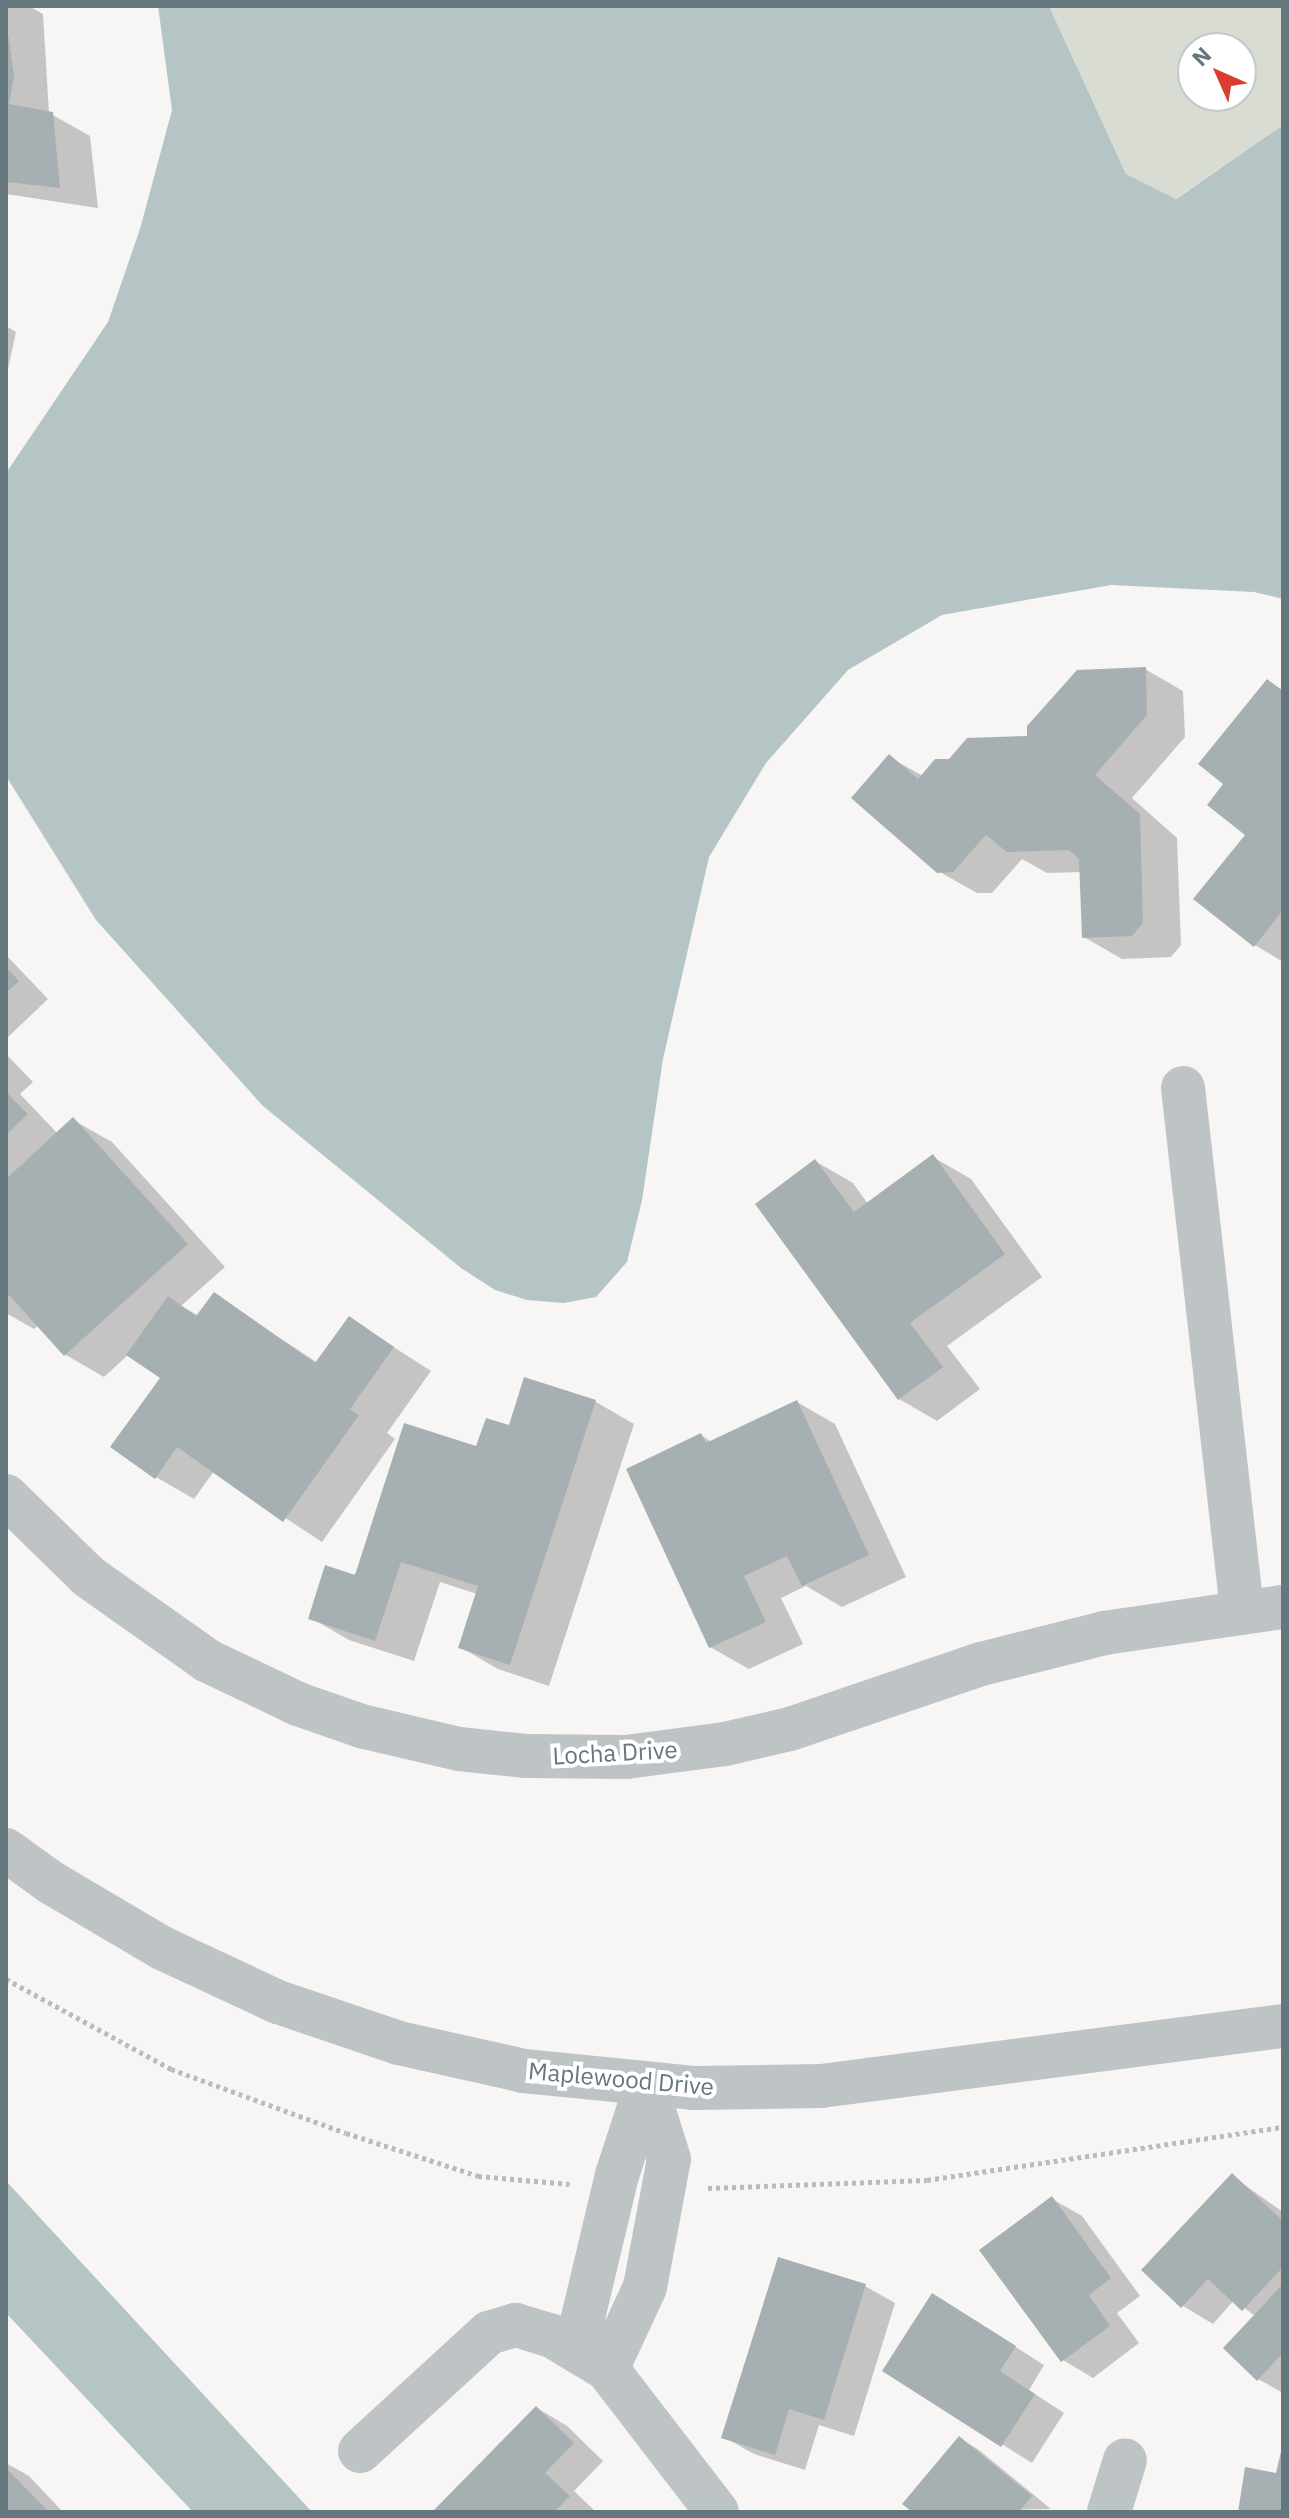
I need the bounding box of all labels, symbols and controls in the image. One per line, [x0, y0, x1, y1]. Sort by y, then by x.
north arrow [1177, 32, 1257, 112]
text: N [1185, 40, 1217, 72]
street label: Locha Drive [552, 1735, 678, 1771]
street label: Maplewood Drive [527, 2057, 715, 2101]

